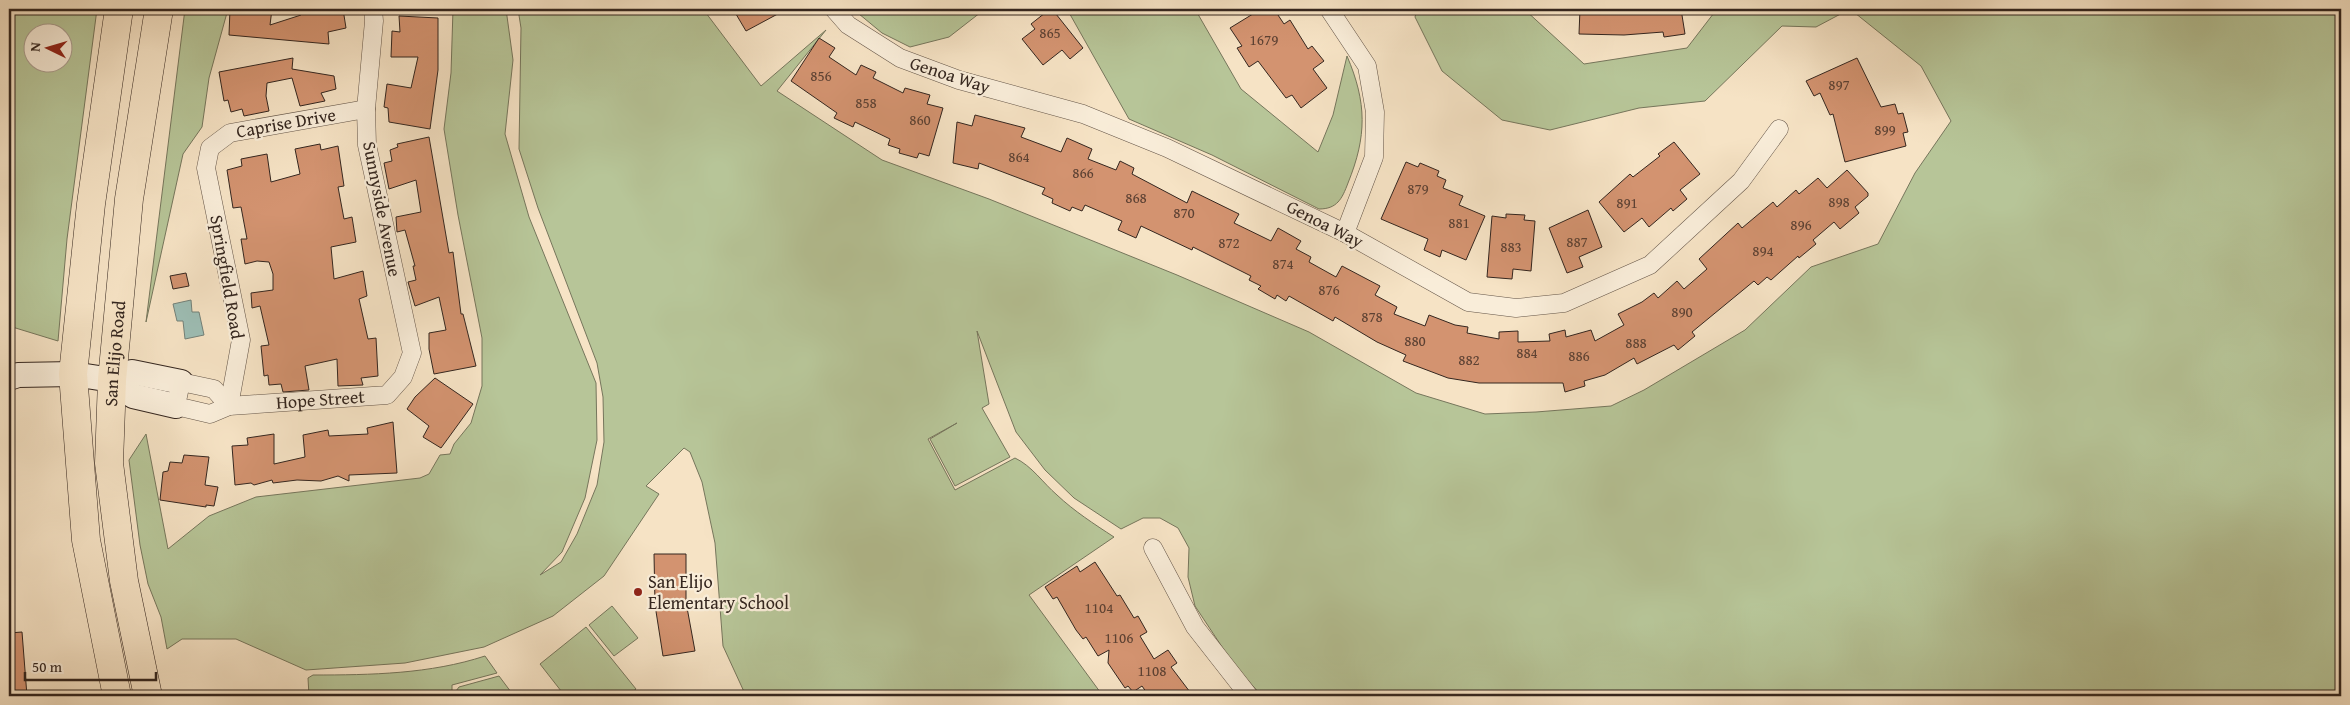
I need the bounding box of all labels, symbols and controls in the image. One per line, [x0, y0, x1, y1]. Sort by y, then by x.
north arrow [22, 22, 72, 72]
house number: 865 [1039, 22, 1061, 43]
house number: 1679 [1250, 29, 1278, 50]
text: N [25, 41, 45, 52]
street label: Genoa Way [907, 49, 994, 100]
house number: 856 [810, 65, 832, 86]
house number: 897 [1828, 74, 1850, 95]
house number: 858 [855, 92, 877, 113]
street label: Caprise Drive [234, 100, 338, 145]
house number: 860 [909, 109, 931, 130]
house number: 899 [1874, 119, 1896, 140]
street label: Sunnyside Avenue [356, 139, 409, 279]
house number: 864 [1008, 146, 1030, 167]
house number: 866 [1072, 162, 1094, 183]
house number: 879 [1407, 178, 1429, 199]
house number: 868 [1125, 187, 1147, 208]
house number: 898 [1828, 191, 1850, 212]
house number: 891 [1616, 192, 1638, 213]
street label: Genoa Way [1282, 193, 1368, 254]
house number: 870 [1173, 202, 1195, 223]
house number: 881 [1448, 212, 1470, 233]
street label: Springfield Road [203, 213, 252, 341]
house number: 896 [1790, 214, 1812, 235]
house number: 887 [1566, 231, 1588, 252]
house number: 872 [1218, 232, 1240, 253]
house number: 883 [1500, 236, 1522, 257]
house number: 894 [1752, 240, 1774, 261]
house number: 874 [1272, 253, 1294, 274]
house number: 876 [1318, 279, 1340, 300]
street label: San Elijo Road [97, 299, 132, 407]
house number: 890 [1671, 301, 1693, 322]
house number: 878 [1361, 306, 1383, 327]
house number: 880 [1404, 330, 1426, 351]
house number: 888 [1625, 332, 1647, 353]
house number: 884 [1516, 342, 1538, 363]
house number: 886 [1568, 345, 1590, 366]
house number: 882 [1458, 349, 1480, 370]
street label: Hope Street [275, 383, 366, 416]
place label: San Elijo Elementary School [648, 568, 789, 616]
marker: San Elijo Elementary School [632, 586, 644, 598]
house number: 1104 [1085, 597, 1113, 618]
house number: 1106 [1105, 627, 1133, 648]
scale bar [25, 650, 156, 682]
text: 50 m [32, 656, 63, 677]
house number: 1108 [1138, 660, 1166, 681]

